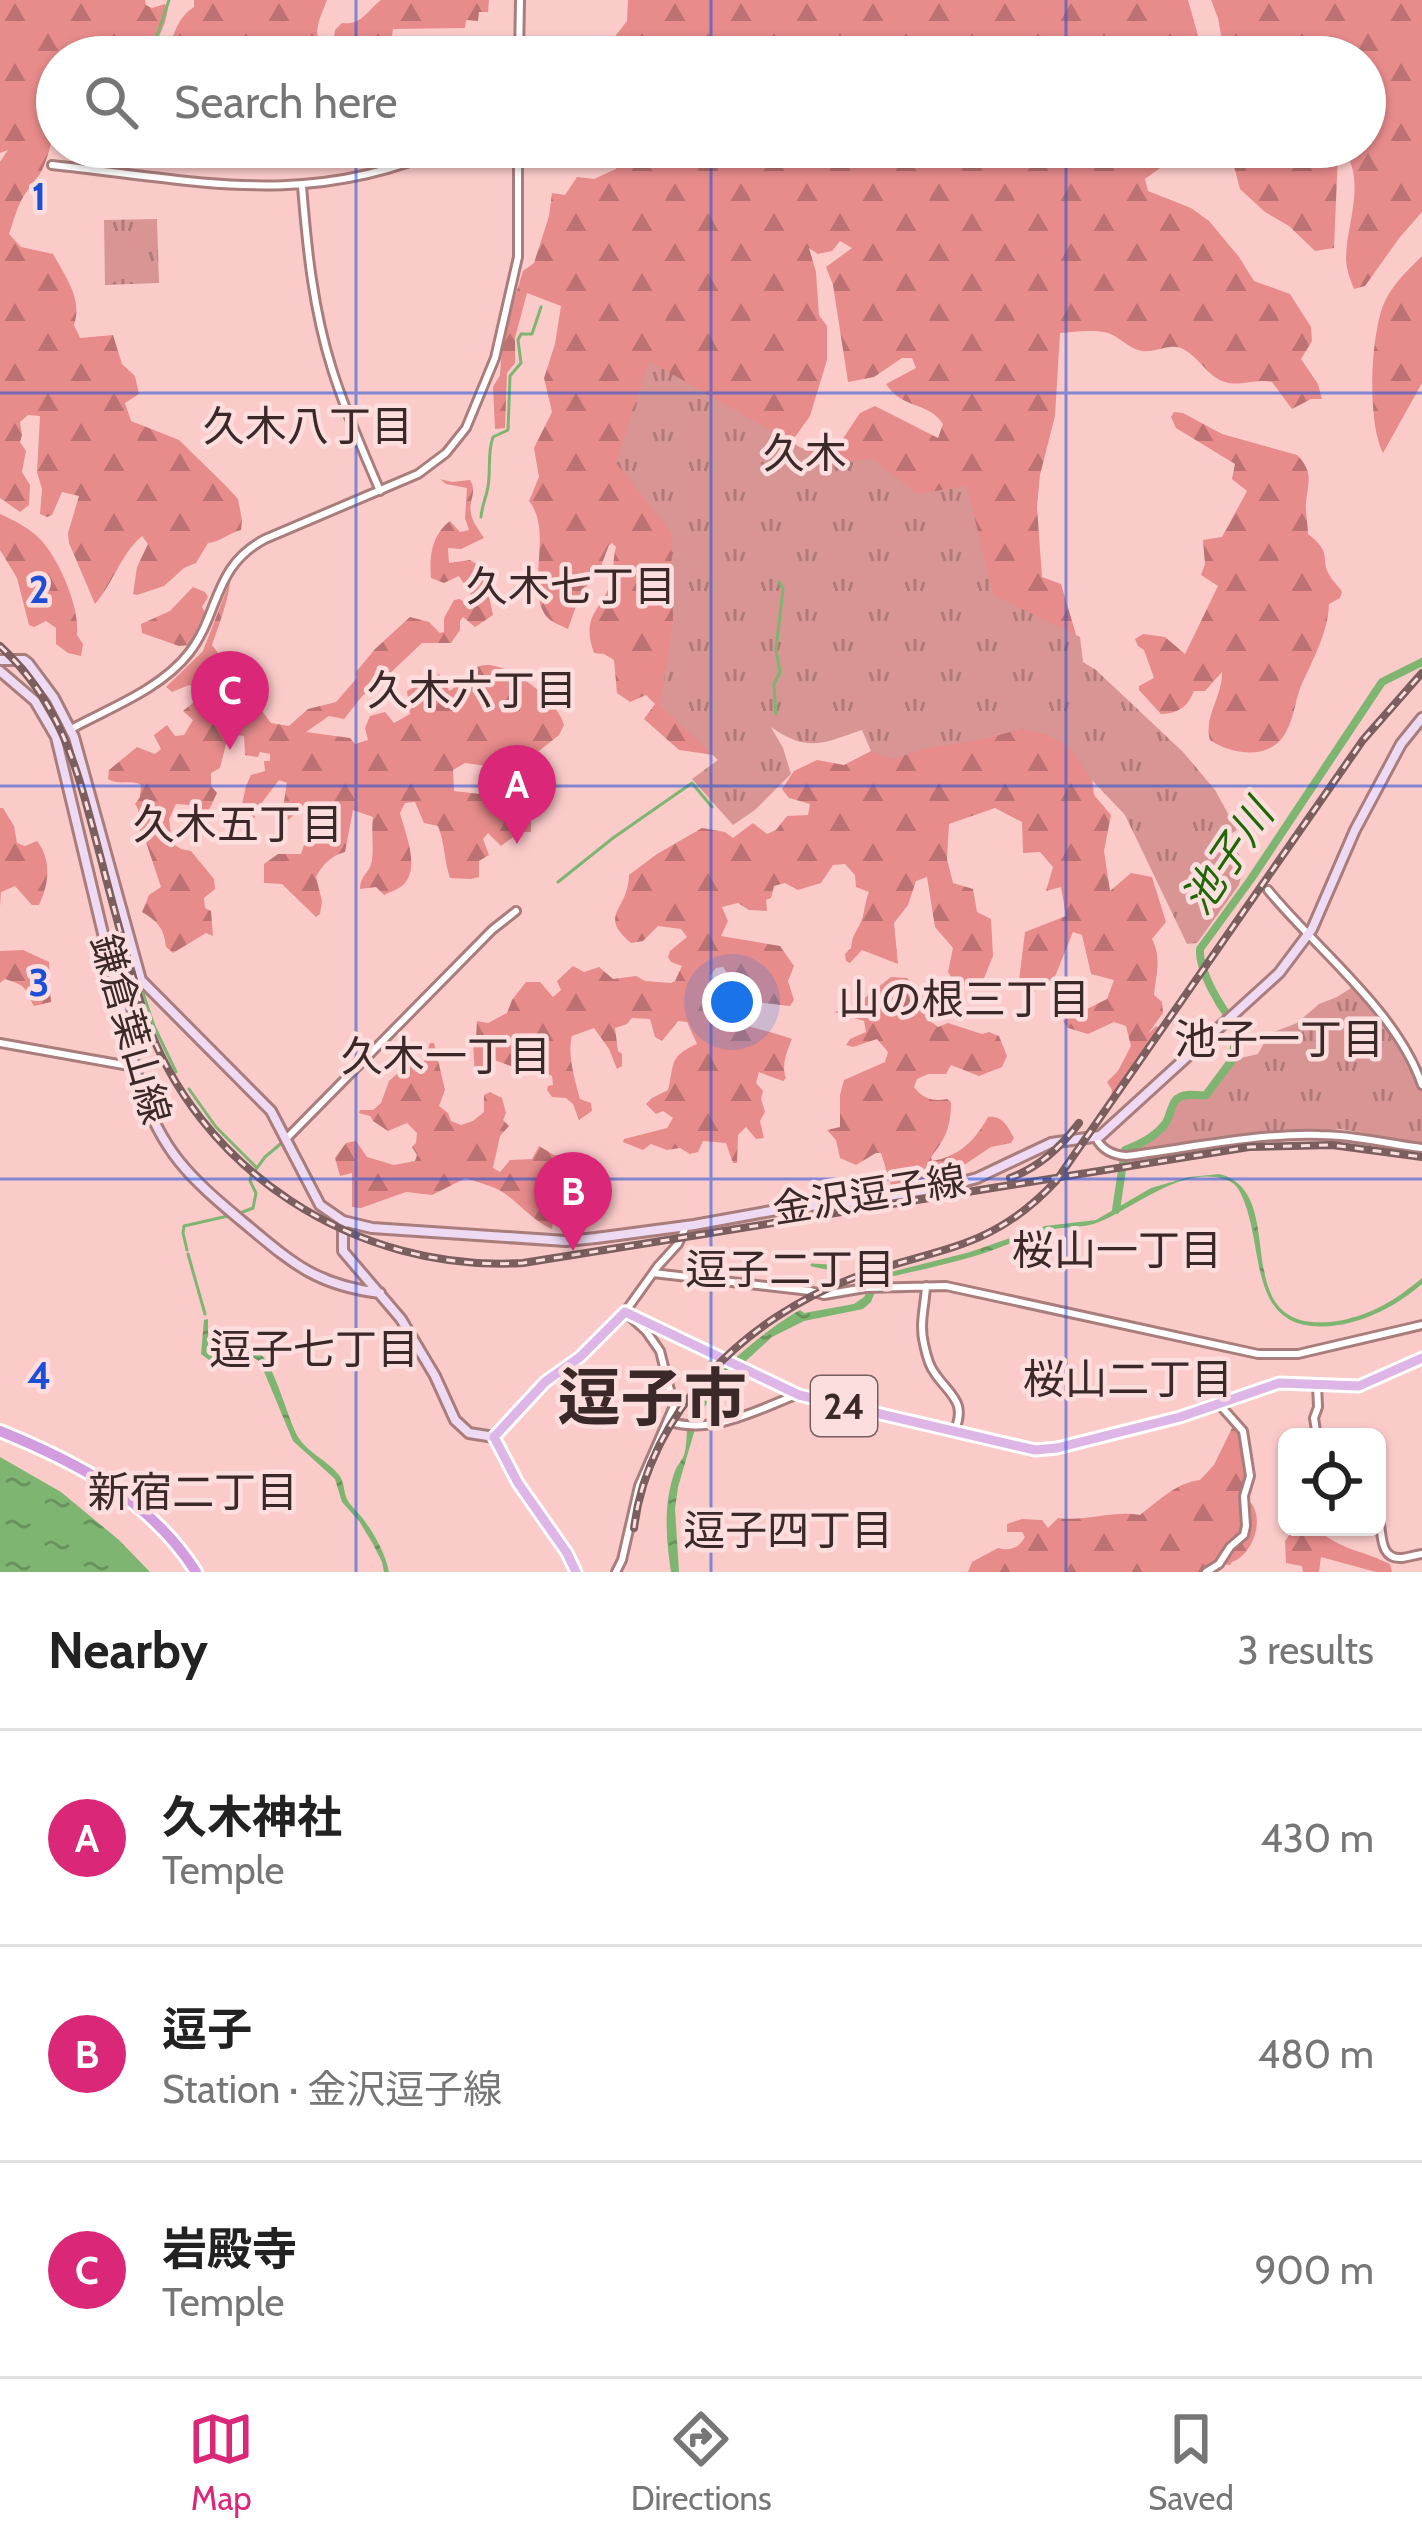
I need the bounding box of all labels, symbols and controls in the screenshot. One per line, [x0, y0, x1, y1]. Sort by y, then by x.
search box [36, 36, 1386, 168]
icon: search [78, 69, 144, 135]
text: Search here [174, 75, 398, 129]
text: 1 [32, 172, 46, 220]
district label: 久木八丁目 [203, 400, 413, 452]
district label: 久木 [763, 427, 847, 479]
district label: 久木七丁目 [466, 560, 676, 612]
text: 2 [29, 565, 49, 613]
pin: C [191, 651, 269, 750]
district label: 久木六丁目 [367, 664, 577, 716]
pin: A [478, 745, 556, 844]
water label: 池子川 [1170, 787, 1286, 924]
district label: 久木五丁目 [133, 798, 343, 850]
street label: 鎌倉葉山線 [81, 929, 181, 1129]
text: 3 [28, 958, 50, 1006]
your location [702, 972, 762, 1032]
district label: 山の根三丁目 [838, 973, 1090, 1025]
district label: 池子一丁目 [1174, 1013, 1384, 1065]
district label: 久木一丁目 [341, 1030, 551, 1082]
pin: B [534, 1152, 612, 1251]
street label: 金沢逗子線 [769, 1155, 969, 1233]
district label: 桜山一丁目 [1012, 1224, 1222, 1276]
district label: 逗子二丁目 [685, 1243, 895, 1295]
district label: 逗子七丁目 [209, 1323, 419, 1375]
text: 4 [27, 1351, 51, 1399]
district label: 桜山二丁目 [1023, 1353, 1233, 1405]
district label: 逗子市 [558, 1359, 747, 1436]
road number: 24 [811, 1376, 877, 1436]
map controls [1278, 1428, 1386, 1536]
button: locate [1278, 1428, 1386, 1536]
district label: 新宿二丁目 [88, 1466, 298, 1518]
district label: 逗子四丁目 [683, 1504, 893, 1556]
text: Nearby [48, 1619, 208, 1681]
text: 3 results [1237, 1626, 1374, 1674]
text: 久木神社 [162, 1790, 342, 1844]
text: A [75, 1814, 99, 1862]
text: 430 m [1260, 1814, 1374, 1862]
text: Temple [162, 1846, 285, 1894]
text: 逗子 [162, 2002, 252, 2056]
text: B [75, 2030, 99, 2078]
text: 480 m [1258, 2030, 1374, 2078]
text: Station · 金沢逗子線 [162, 2065, 502, 2113]
text: 岩殿寺 [162, 2222, 297, 2276]
text: C [75, 2246, 99, 2294]
text: 900 m [1254, 2246, 1374, 2294]
text: Temple [162, 2278, 285, 2326]
tab: Map [188, 2406, 254, 2518]
tab: Directions [631, 2406, 772, 2518]
tab: Saved [1148, 2406, 1234, 2518]

